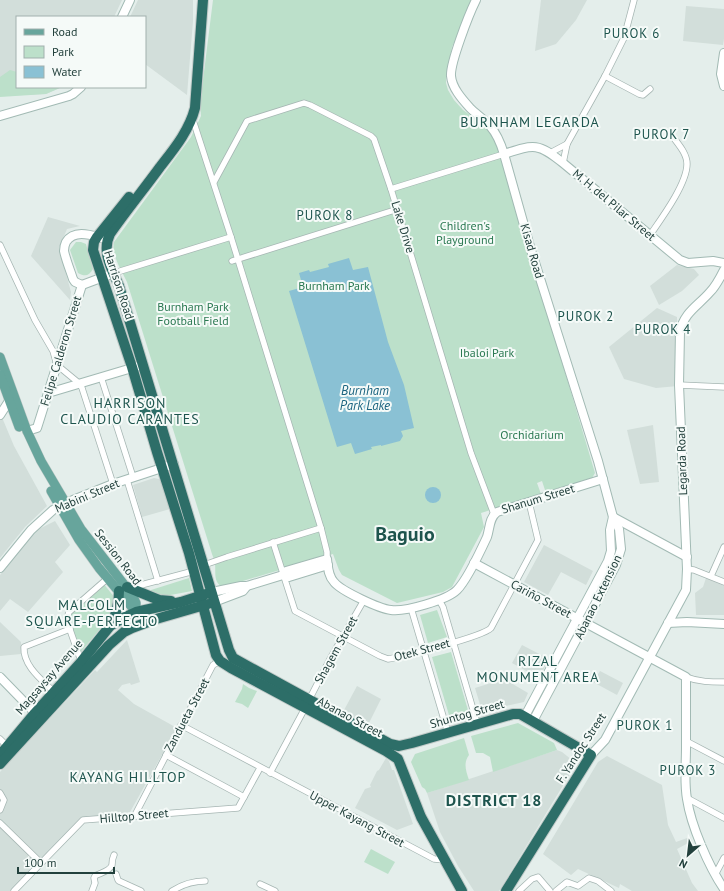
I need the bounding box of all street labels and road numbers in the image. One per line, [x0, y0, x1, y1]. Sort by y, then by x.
street label: M. H. del Pilar Street [570, 166, 659, 244]
street label: Lake Drive [388, 199, 419, 255]
street label: Kisad Road [517, 222, 547, 280]
street label: Harrison Road [101, 248, 138, 321]
street label: Felipe Calderon Street [37, 294, 84, 408]
street label: Legarda Road [673, 426, 690, 496]
street label: Mabini Street [52, 475, 121, 516]
street label: Shanum Street [500, 480, 576, 517]
street label: Session Road [92, 526, 145, 588]
street label: Abanao Extension [571, 552, 624, 641]
street label: Cariño Street [508, 576, 574, 621]
street label: Shagem Street [311, 613, 360, 686]
street label: Otek Street [392, 635, 452, 664]
street label: Magsaysay Avenue [12, 636, 85, 717]
street label: Zandueta Street [161, 675, 212, 754]
street label: Abanao Street [315, 693, 386, 740]
street label: Shuntog Street [428, 696, 506, 731]
street label: F. Yandoc Street [552, 710, 609, 786]
street label: Upper Kayang Street [307, 787, 407, 850]
street label: Hilltop Street [99, 805, 169, 826]

